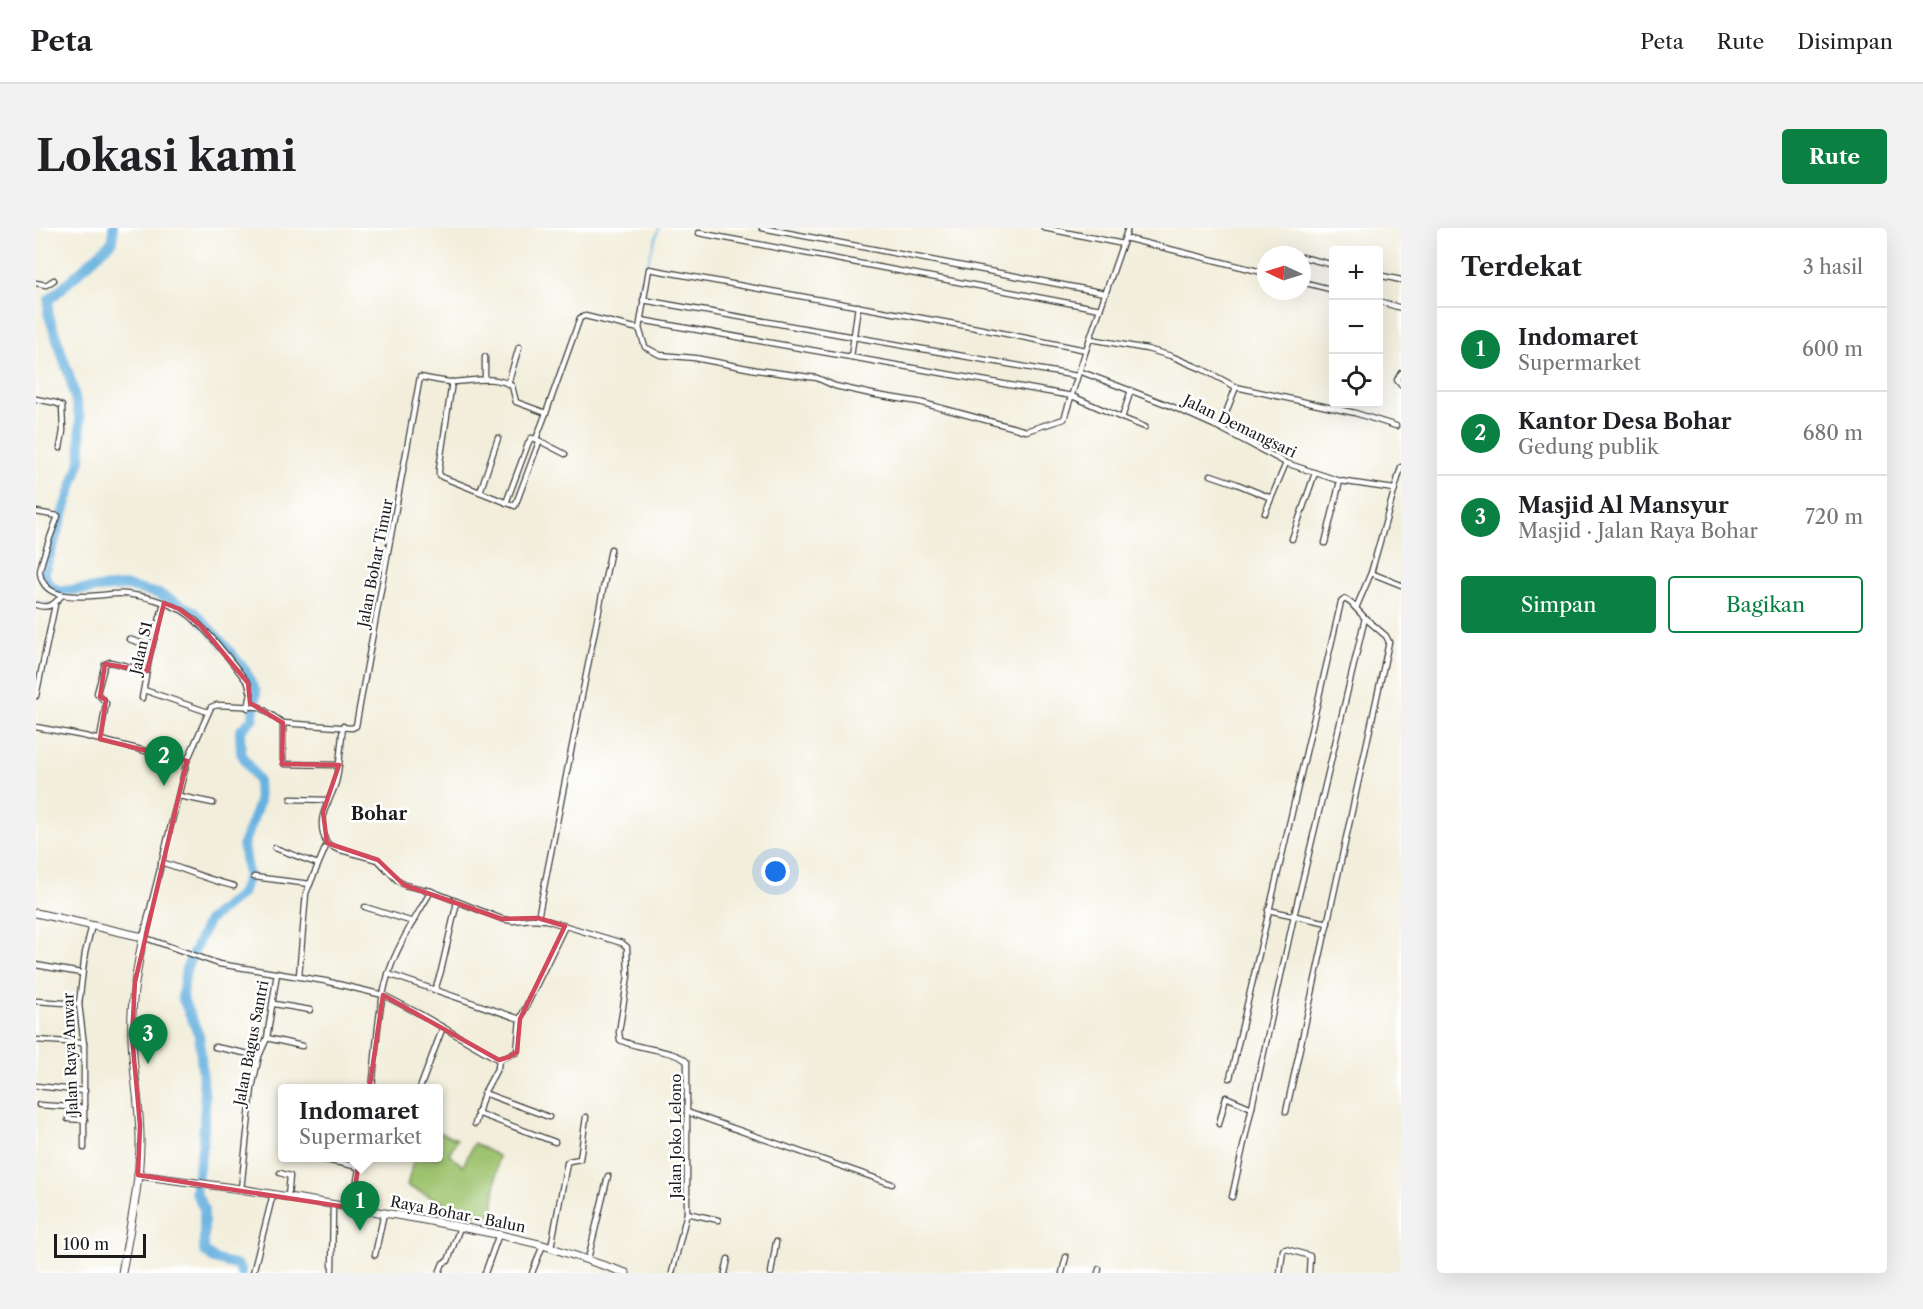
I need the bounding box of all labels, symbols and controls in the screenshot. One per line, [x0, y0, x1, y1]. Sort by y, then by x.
text: Peta [30, 24, 93, 58]
text: Peta [1640, 29, 1684, 54]
text: Rute [1717, 29, 1764, 54]
text: Disimpan [1797, 29, 1893, 54]
button: Rute [1782, 129, 1887, 184]
text: Lokasi kami [36, 130, 297, 182]
north arrow [1257, 246, 1311, 300]
map controls [1329, 246, 1383, 408]
button: + [1329, 246, 1383, 300]
text: Terdekat [1461, 251, 1582, 283]
text: 3 hasil [1803, 255, 1863, 279]
button: − [1329, 300, 1383, 354]
text: Indomaret [1518, 324, 1638, 351]
text: 1 [1476, 337, 1485, 361]
text: 600 m [1802, 337, 1863, 361]
text: Supermarket [1518, 351, 1641, 375]
button: locate [1329, 354, 1383, 408]
street label: Jalan Demangsari [1178, 389, 1300, 462]
text: Kantor Desa Bohar [1518, 408, 1732, 435]
text: 2 [1475, 421, 1486, 445]
text: 680 m [1803, 421, 1863, 445]
text: Gedung publik [1518, 435, 1659, 459]
text: Masjid Al Mansyur [1518, 492, 1729, 519]
street label: Jalan Bohar Timur [353, 496, 397, 631]
text: 3 [1475, 505, 1486, 529]
text: 720 m [1805, 505, 1863, 529]
text: Masjid · Jalan Raya Bohar [1518, 519, 1758, 543]
button: Simpan [1461, 576, 1656, 633]
button: Bagikan [1668, 576, 1863, 633]
street label: Jalan S1 [125, 619, 156, 678]
pin: 2 [144, 736, 184, 786]
district label: Bohar [351, 803, 407, 825]
your location [761, 857, 790, 886]
street label: Jalan Bagus Santri [229, 978, 273, 1109]
street label: Jalan Raya Anwar [58, 992, 82, 1118]
pin: 3 [128, 1014, 168, 1064]
street label: Jalan Joko Lelono [666, 1074, 685, 1200]
popup [278, 1084, 443, 1162]
text: Indomaret [299, 1098, 419, 1125]
text: Supermarket [299, 1125, 422, 1149]
pin: 1 [340, 1182, 380, 1231]
street label: Raya Bohar - Balun [389, 1192, 528, 1237]
scale bar [54, 1231, 146, 1258]
text: 100 m [63, 1234, 109, 1254]

